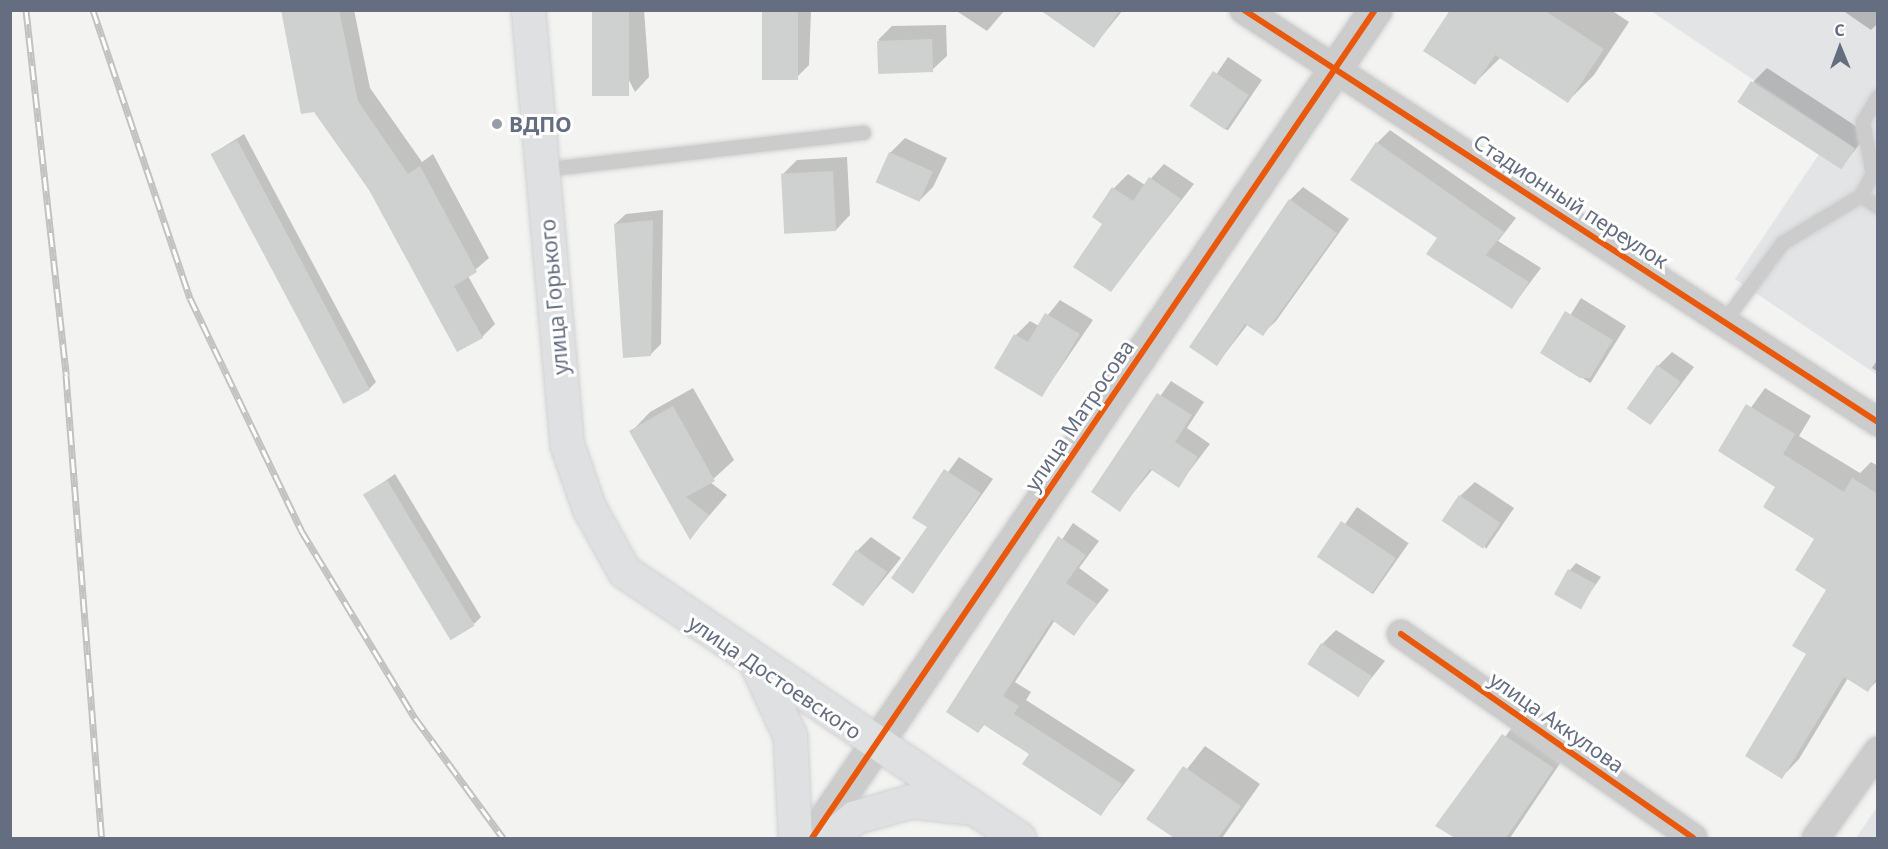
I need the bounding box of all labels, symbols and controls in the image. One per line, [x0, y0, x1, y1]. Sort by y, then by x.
north arrow [1810, 18, 1870, 78]
text: С [1834, 19, 1845, 41]
place label: ВДПО [509, 111, 572, 137]
marker: ВДПО [490, 117, 504, 131]
street label: Стадионный переулок [1469, 129, 1673, 273]
street label: улица Горького [535, 218, 573, 376]
street label: улица Матросова [1019, 335, 1139, 495]
street label: улица Достоевского [684, 610, 866, 744]
street label: улица Аккулова [1485, 666, 1629, 778]

